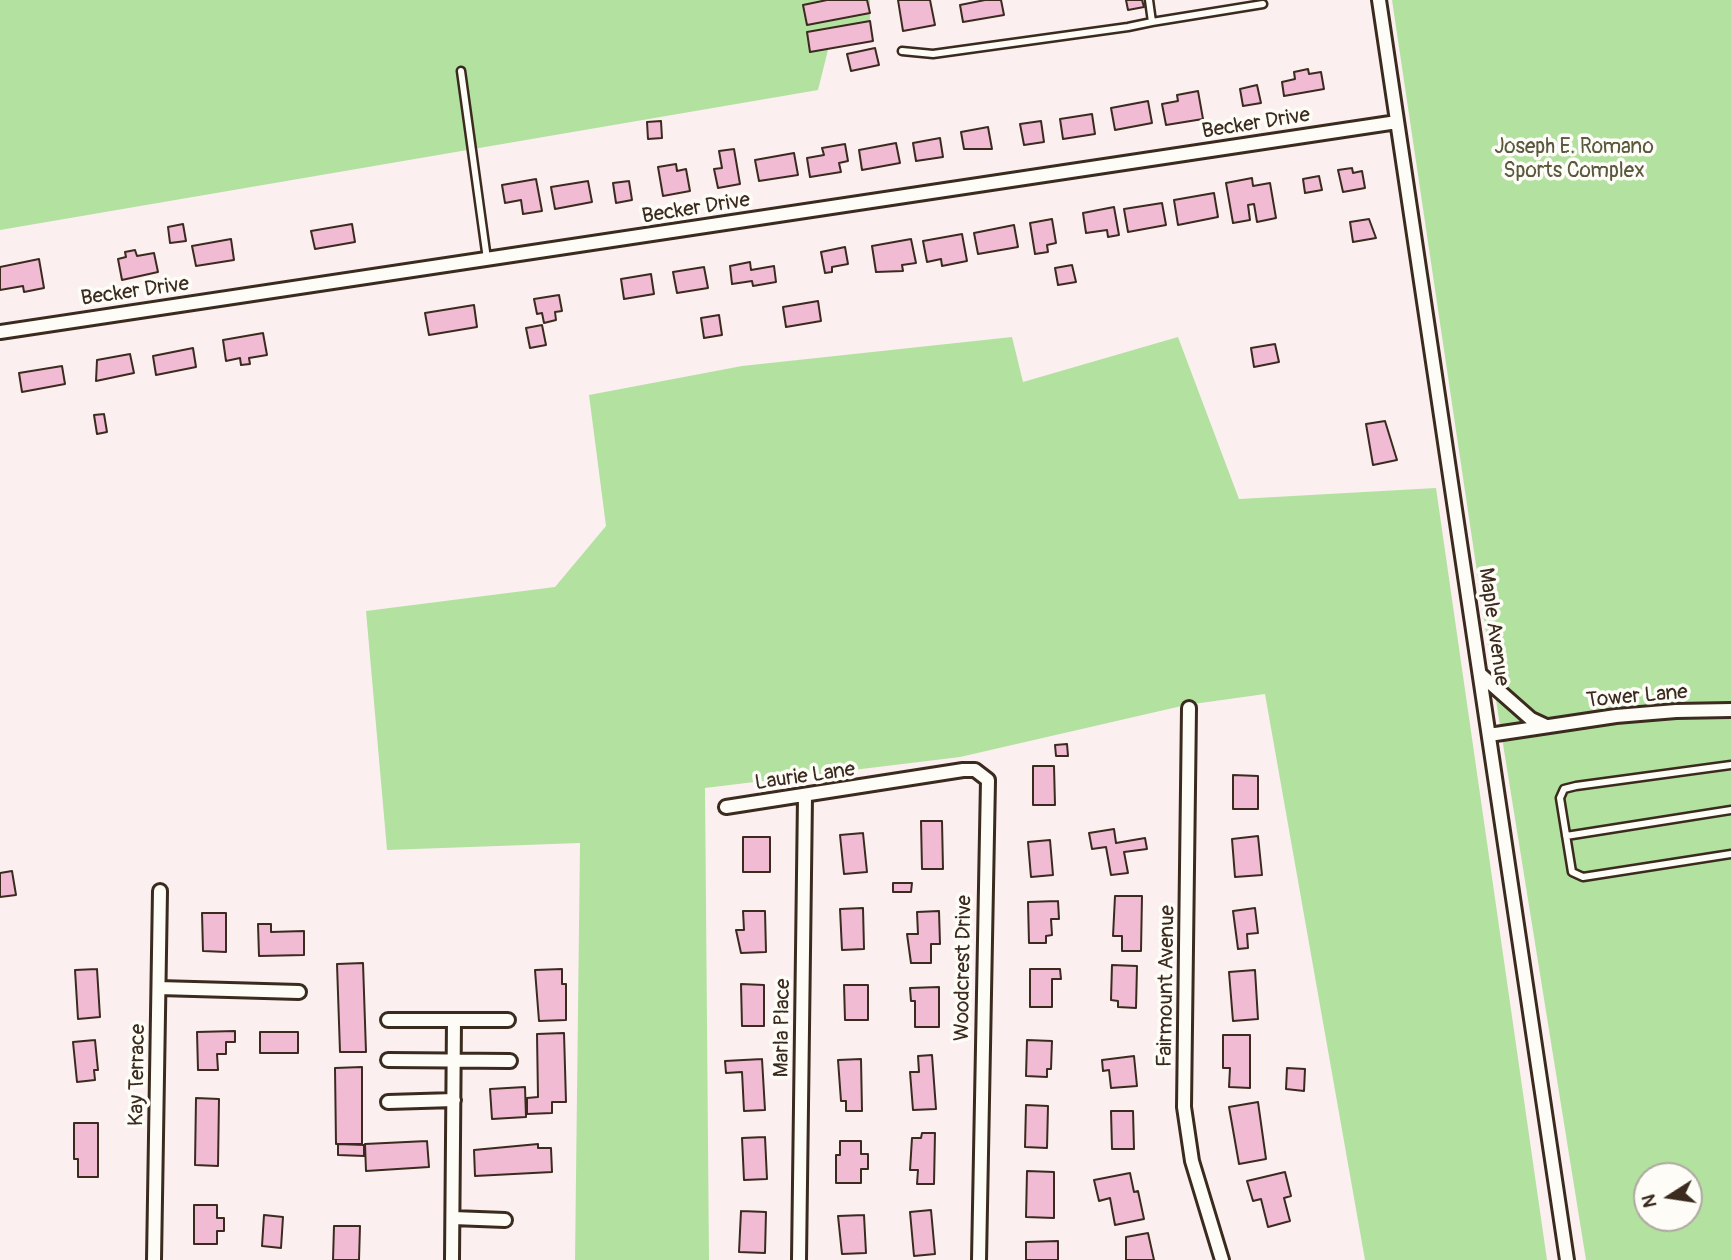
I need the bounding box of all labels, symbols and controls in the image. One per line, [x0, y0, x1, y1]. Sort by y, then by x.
street label: Becker Drive [1200, 103, 1312, 145]
park label: Joseph E. Romano Sports Complex [1494, 135, 1654, 185]
street label: Becker Drive [640, 188, 752, 230]
street label: Becker Drive [79, 272, 191, 312]
street label: Maple Avenue [1472, 566, 1514, 688]
street label: Tower Lane [1585, 680, 1689, 714]
street label: Laurie Lane [753, 757, 857, 797]
street label: Woodcrest Drive [950, 895, 978, 1041]
street label: Fairmount Avenue [1153, 905, 1181, 1067]
street label: Marla Place [770, 978, 796, 1078]
street label: Kay Terrace [125, 1024, 151, 1126]
north arrow [1633, 1162, 1703, 1232]
text: N [1636, 1192, 1662, 1210]

